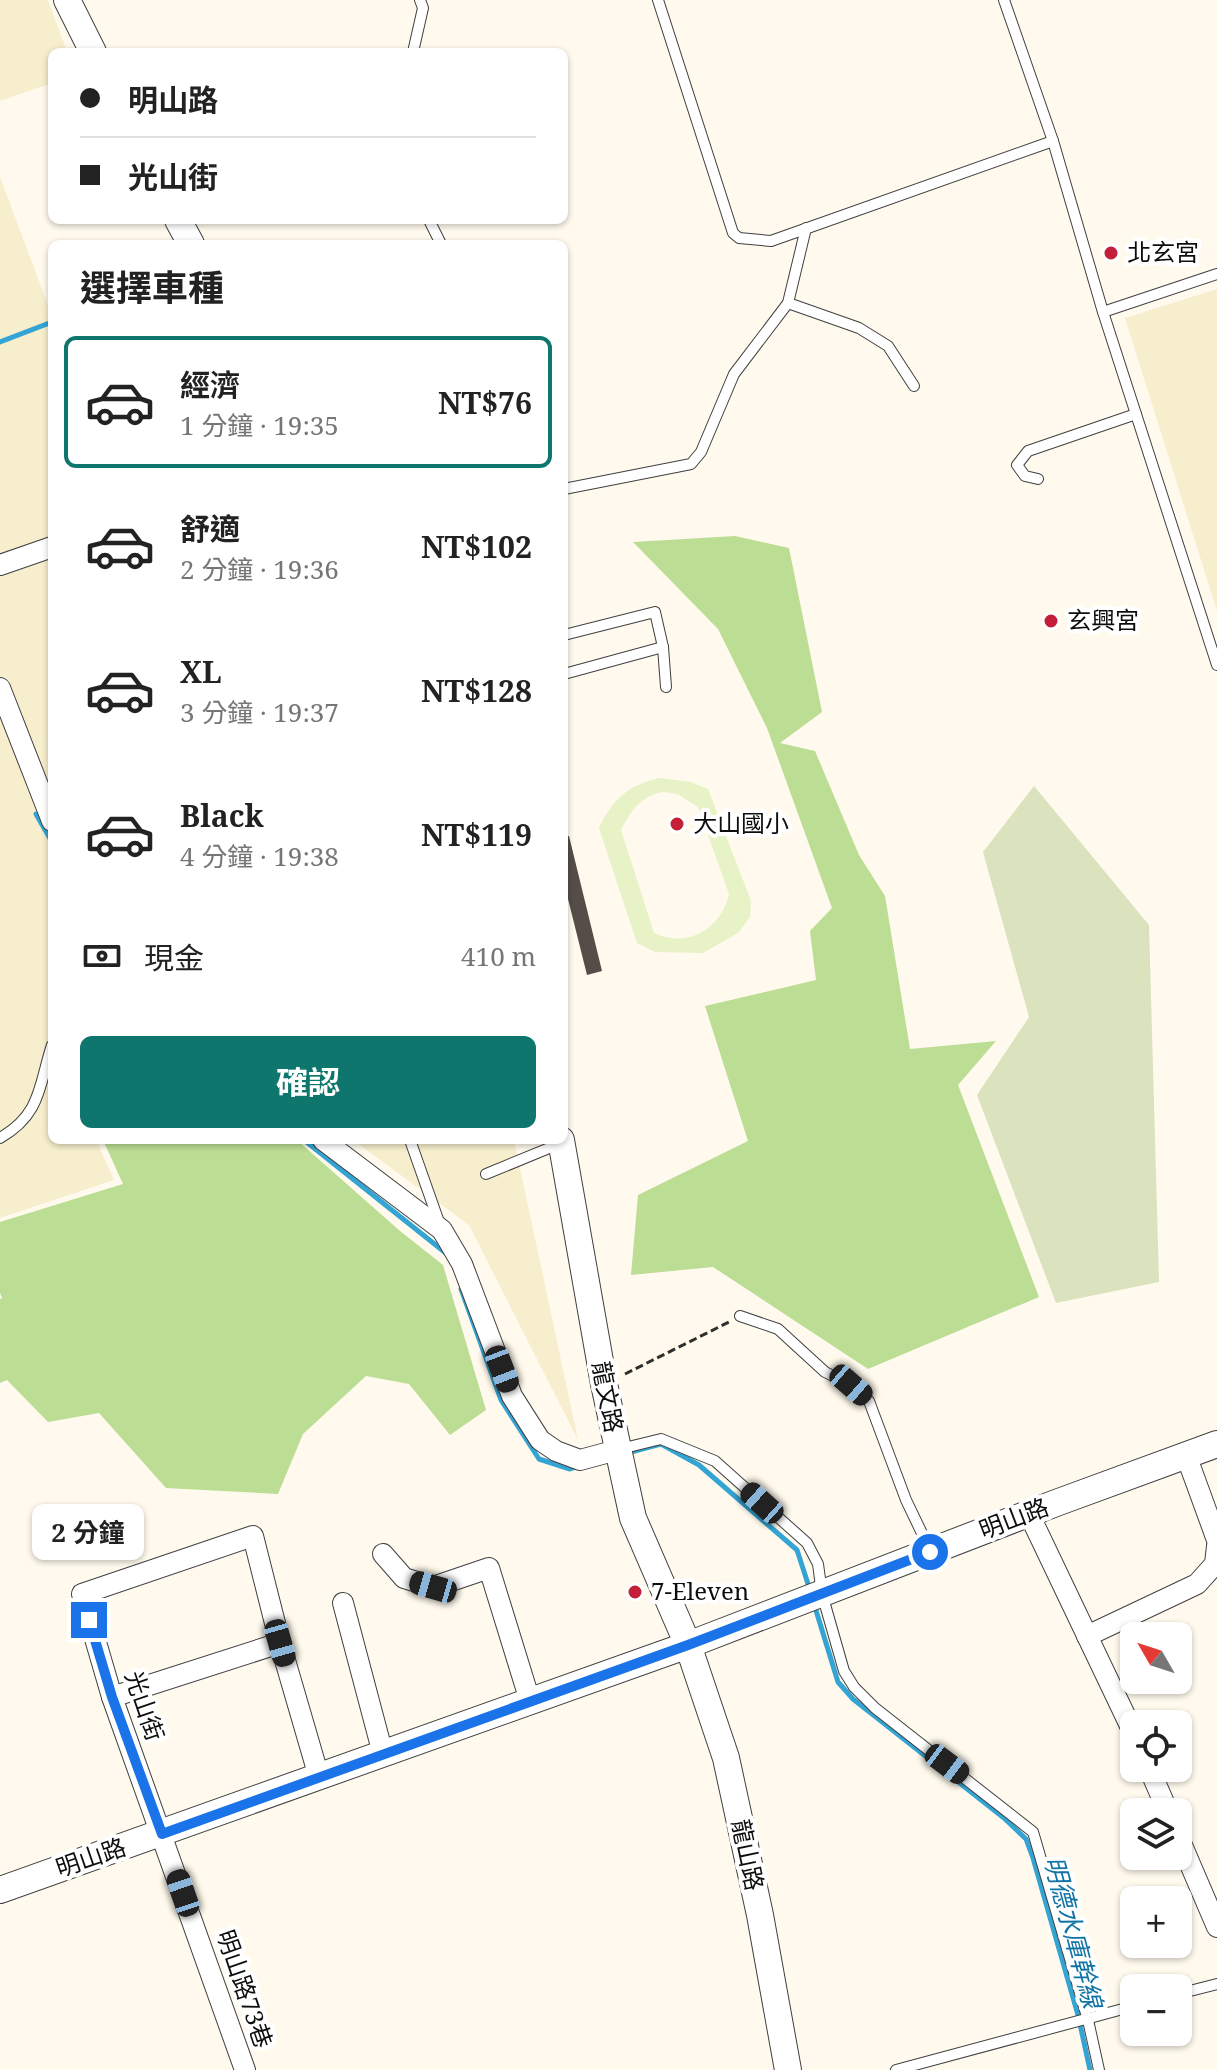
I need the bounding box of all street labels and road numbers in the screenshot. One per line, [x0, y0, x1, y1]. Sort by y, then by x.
street label: 龍文路 [585, 1358, 632, 1435]
street label: 明山路 [974, 1489, 1053, 1546]
street label: 光山街 [118, 1666, 173, 1745]
street label: 龍山路 [725, 1816, 772, 1893]
street label: 明山路 [51, 1829, 130, 1884]
street label: 明山路73巷 [210, 1925, 281, 2052]

